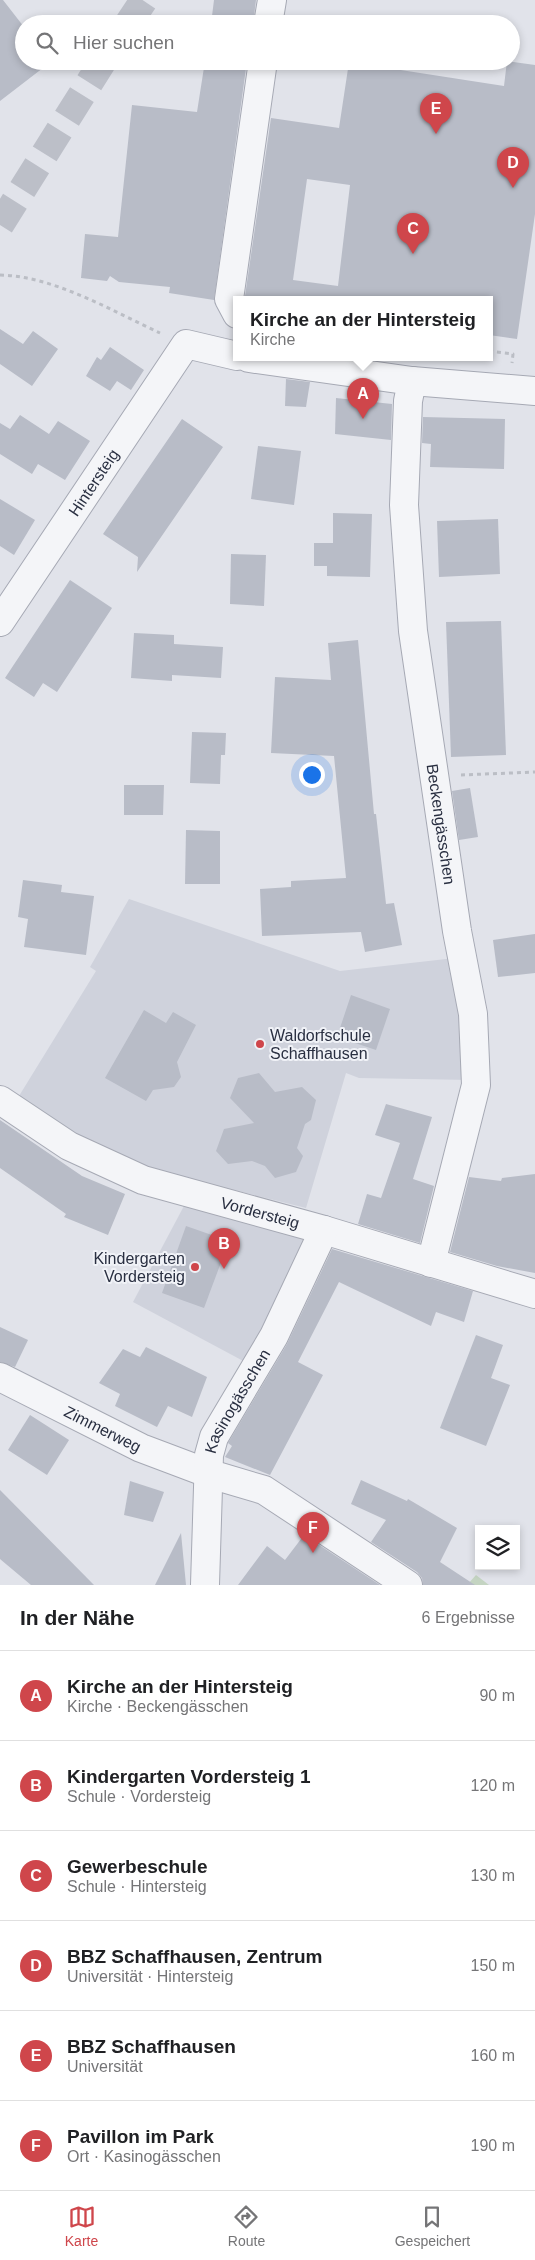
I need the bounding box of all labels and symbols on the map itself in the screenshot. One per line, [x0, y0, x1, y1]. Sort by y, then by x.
pin: E [420, 93, 452, 134]
pin: D [497, 147, 529, 188]
pin: C [397, 213, 429, 254]
pin: A [347, 378, 379, 419]
street label: Hintersteig [65, 446, 122, 519]
your location [299, 762, 325, 788]
street label: Beckengässchen [424, 763, 459, 886]
place label: Waldorfschule Schaffhausen [270, 1027, 371, 1062]
marker: Waldorfschule Schaffhausen [254, 1038, 266, 1050]
street label: Vordersteig [219, 1193, 302, 1231]
pin: B [208, 1228, 240, 1269]
place label: Kindergarten Vordersteig [93, 1250, 185, 1285]
marker: Kindergarten Vordersteig [189, 1261, 201, 1273]
street label: Kasinogässchen [201, 1346, 273, 1455]
street label: Zimmerweg [62, 1402, 144, 1455]
pin: F [297, 1512, 329, 1553]

